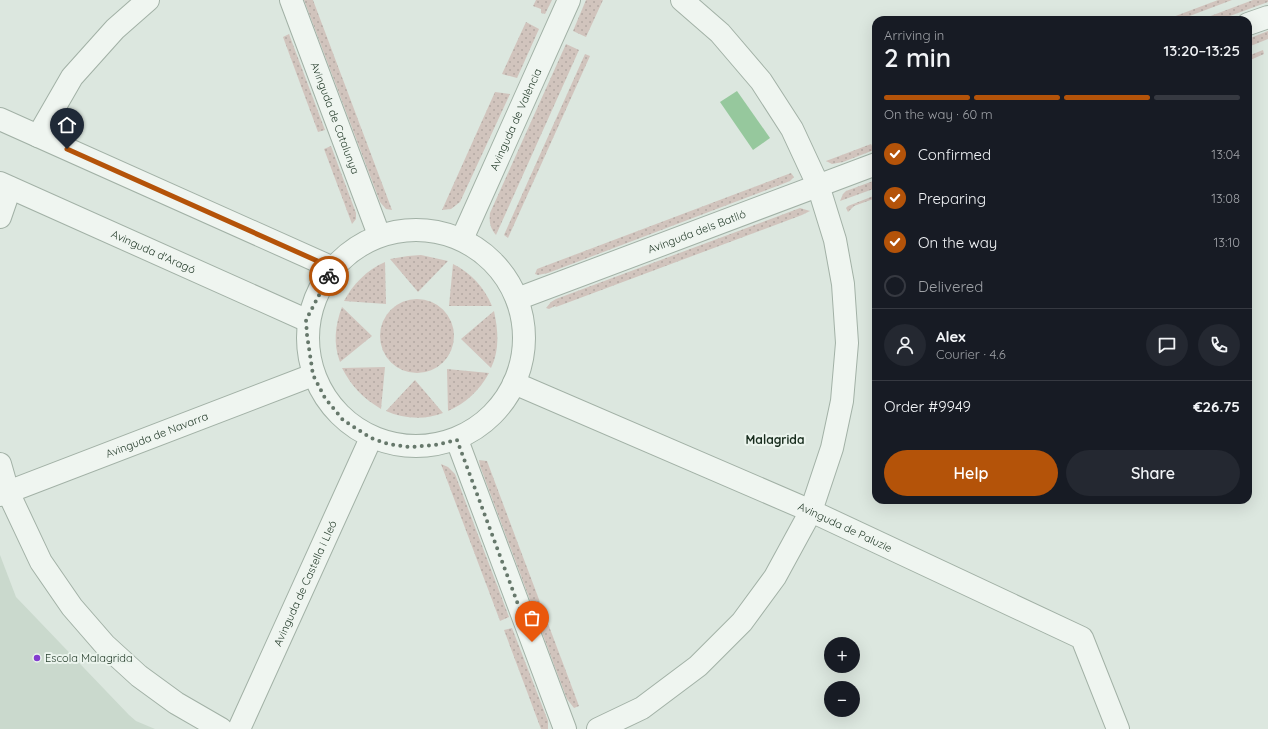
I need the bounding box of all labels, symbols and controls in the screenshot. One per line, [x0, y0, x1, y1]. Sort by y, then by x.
text: Arriving in [884, 27, 944, 43]
text: 2 min [884, 41, 951, 74]
text: 13:20–13:25 [1164, 41, 1240, 60]
street label: Avinguda de Catalunya [308, 60, 363, 176]
street label: Avinguda de València [487, 66, 544, 173]
text: On the way · 60 m [884, 106, 993, 122]
pin [50, 108, 84, 149]
icon: home [56, 114, 78, 136]
icon: check [884, 143, 906, 165]
text: Confirmed [918, 145, 991, 164]
text: 13:04 [1211, 146, 1240, 162]
icon: check [884, 187, 906, 209]
text: Preparing [918, 189, 986, 208]
text: 13:08 [1211, 190, 1240, 206]
street label: Avinguda dels Batlló [646, 207, 748, 256]
street label: Avinguda d'Aragó [109, 227, 198, 277]
icon: check [884, 231, 906, 253]
text: On the way [918, 233, 997, 252]
text: 13:10 [1213, 234, 1240, 250]
courier [309, 256, 349, 296]
icon: bike [318, 265, 340, 287]
text: Delivered [918, 277, 983, 296]
button: person [884, 324, 926, 366]
button: chat [1146, 324, 1188, 366]
button: phone [1198, 324, 1240, 366]
text: Alex [936, 327, 966, 346]
text: Courier · 4.6 [936, 346, 1006, 362]
text: Order #9949 [884, 397, 971, 416]
text: €26.75 [1193, 397, 1240, 416]
street label: Avinguda de Navarra [104, 409, 210, 461]
district label: Malagrida [746, 432, 804, 447]
button: Help [884, 450, 1058, 496]
button: Share [1066, 450, 1240, 496]
street label: Avinguda de Paluzie [796, 499, 894, 555]
street label: Avinguda de Castella i Lleó [270, 518, 340, 649]
pin [515, 601, 549, 642]
icon: bag [521, 607, 543, 629]
map controls [824, 637, 860, 717]
button: + [824, 637, 860, 673]
place label: Escola Malagrida [45, 651, 133, 665]
marker: Escola Malagrida [32, 653, 42, 663]
button: − [824, 681, 860, 717]

